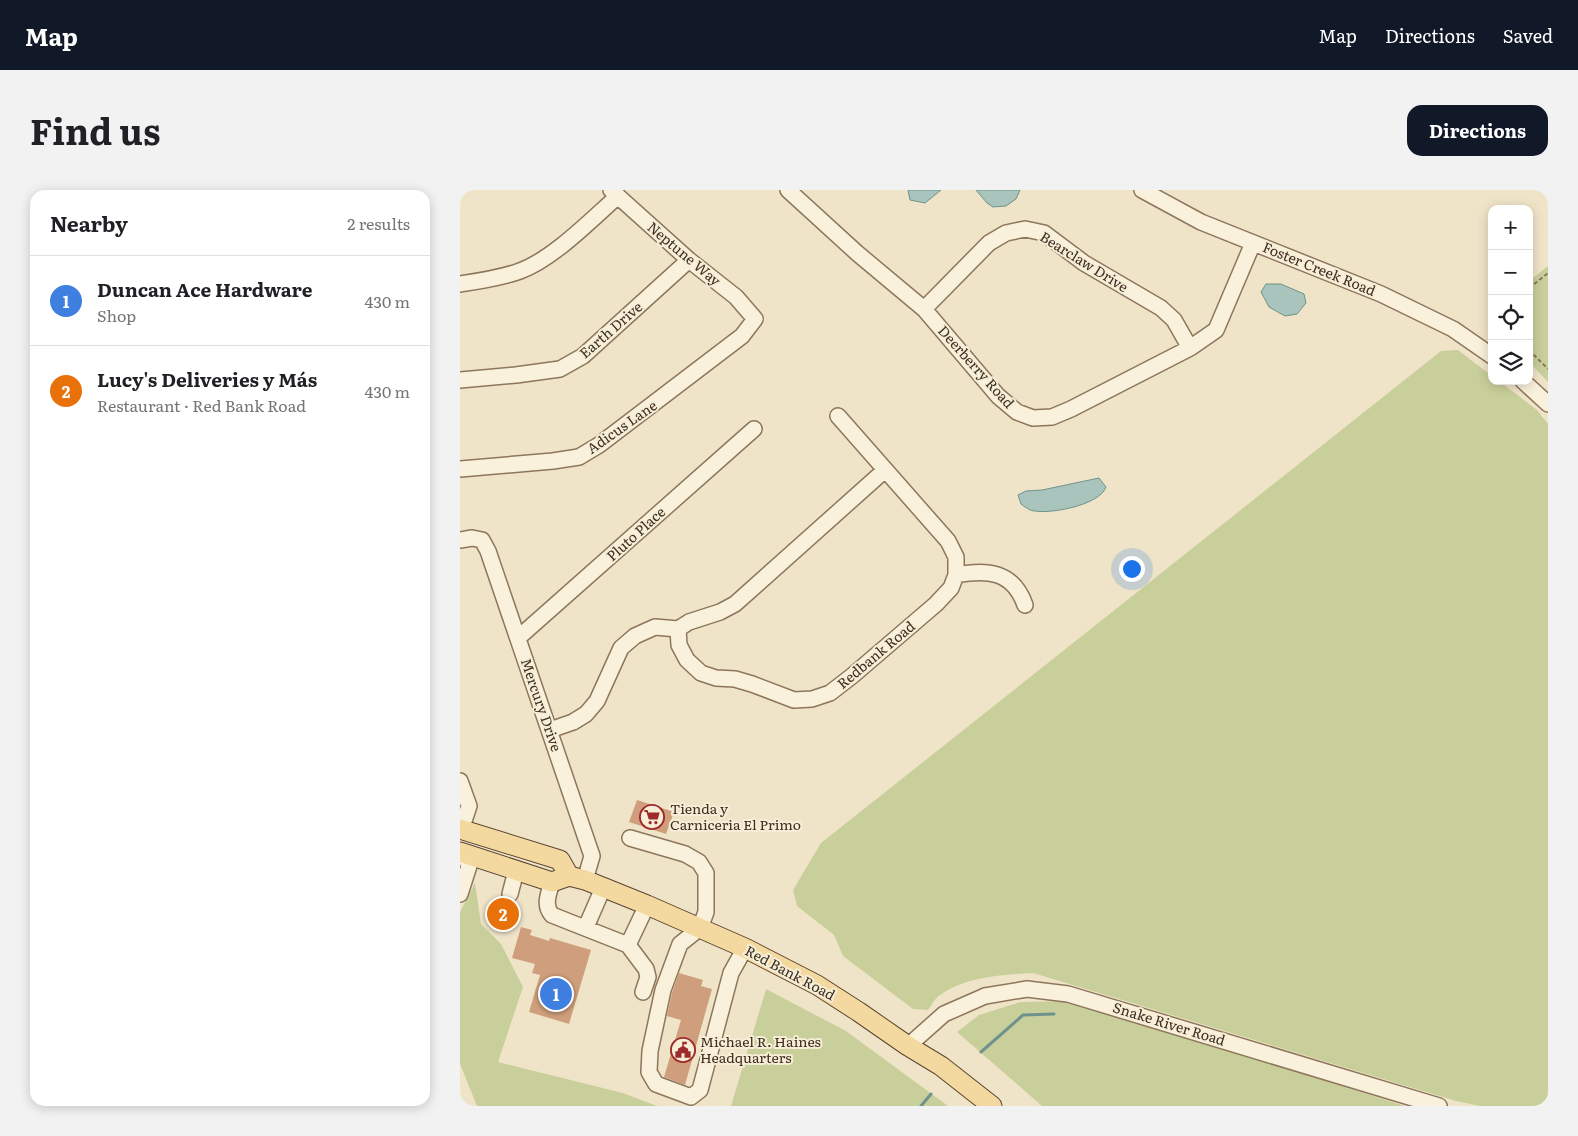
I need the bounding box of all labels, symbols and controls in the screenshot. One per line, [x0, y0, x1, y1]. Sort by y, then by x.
text: Map [25, 18, 78, 53]
text: Map [1319, 22, 1357, 49]
text: Directions [1385, 22, 1475, 49]
text: Saved [1503, 22, 1553, 49]
text: Find us [30, 104, 160, 156]
button: Directions [1407, 105, 1548, 156]
map controls [1488, 205, 1533, 385]
button: + [1488, 205, 1533, 250]
text: Nearby [50, 207, 128, 238]
text: 2 results [347, 211, 410, 235]
street label: Neptune Way [644, 217, 726, 290]
street label: Bearclaw Drive [1037, 226, 1132, 296]
street label: Foster Creek Road [1260, 236, 1379, 300]
button: − [1488, 250, 1533, 295]
text: Duncan Ace Hardware [97, 275, 312, 303]
text: 1 [63, 289, 69, 313]
text: 430 m [365, 289, 410, 313]
button: locate [1488, 295, 1533, 340]
street label: Earth Drive [575, 296, 646, 362]
text: Shop [97, 303, 136, 327]
street label: Deerberry Road [934, 321, 1020, 412]
button: layers [1488, 340, 1533, 385]
text: Lucy's Deliveries y Más [97, 365, 317, 393]
text: 2 [62, 379, 70, 403]
text: 430 m [365, 379, 410, 403]
text: Restaurant · Red Bank Road [97, 393, 306, 417]
street label: Adicus Lane [582, 395, 660, 458]
street label: Pluto Place [602, 501, 669, 565]
your location [1119, 556, 1145, 582]
street label: Redbank Road [832, 615, 919, 693]
street label: Mercury Drive [517, 655, 567, 754]
place label: Tienda y Carniceria El Primo [670, 798, 801, 834]
supermarket icon: Tienda y Carniceria El Primo [639, 804, 665, 830]
pin: 2 [487, 895, 519, 933]
street label: Red Bank Road [742, 940, 839, 1005]
pin: 1 [540, 975, 572, 1013]
street label: Snake River Road [1111, 996, 1228, 1050]
place label: Michael R. Haines Headquarters [700, 1031, 821, 1067]
public building icon: Michael R. Haines Headquarters [670, 1037, 696, 1063]

